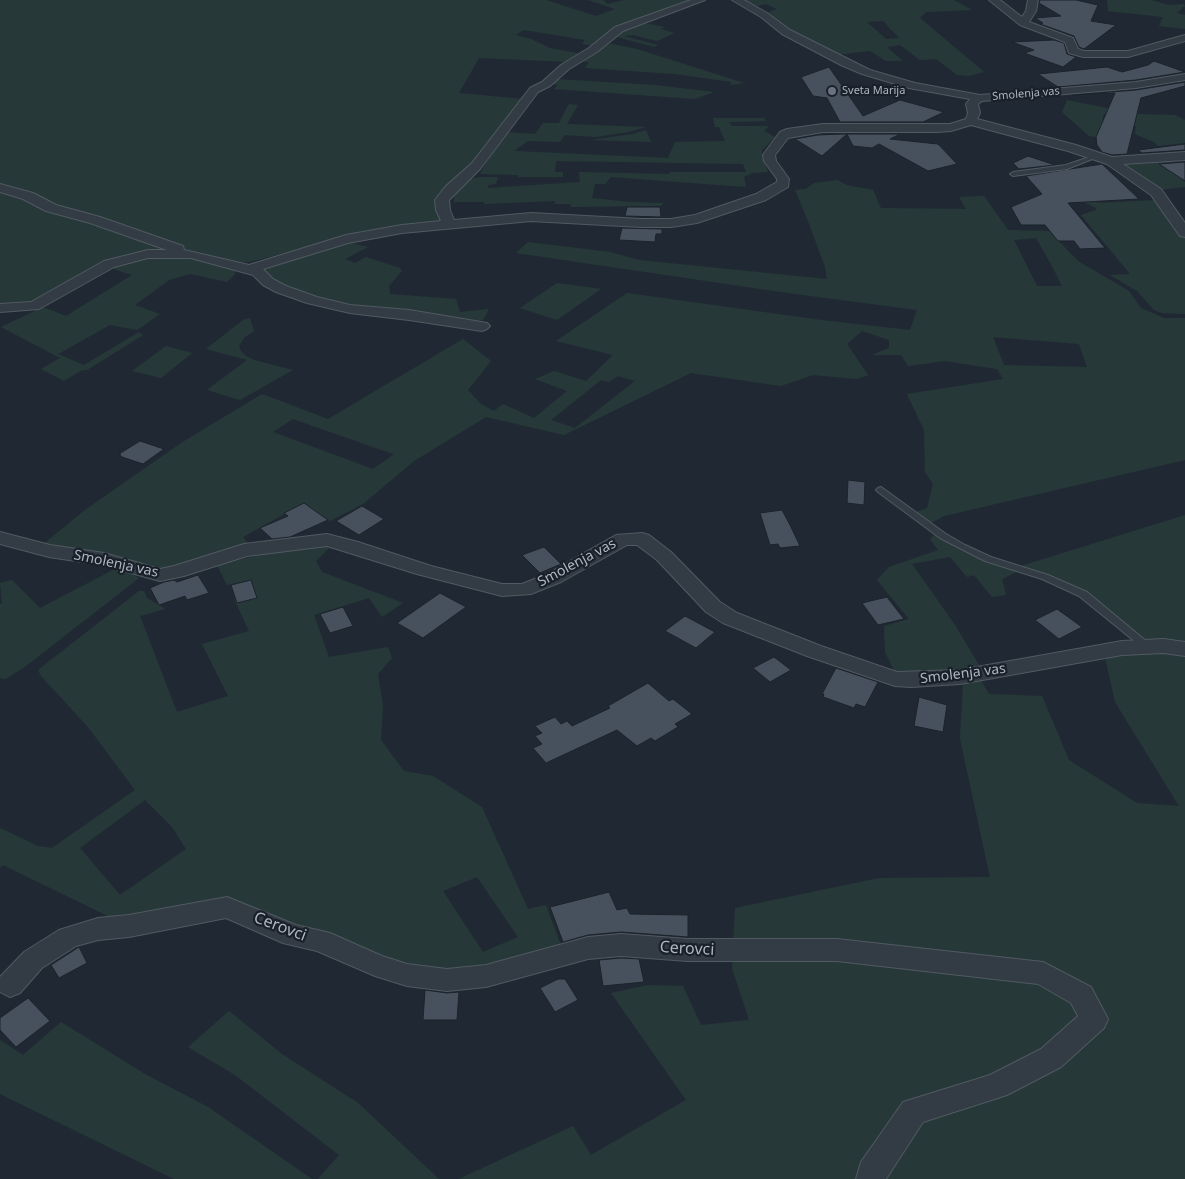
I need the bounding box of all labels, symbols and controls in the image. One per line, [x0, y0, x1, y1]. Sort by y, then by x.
place label: Sveta Marija [842, 84, 905, 98]
street label: Smolenja vas [992, 84, 1060, 104]
marker: Sveta Marija [826, 85, 838, 97]
street label: Smolenja vas [535, 535, 619, 591]
street label: Smolenja vas [72, 547, 160, 581]
street label: Smolenja vas [919, 660, 1007, 688]
street label: Cerovci [251, 908, 309, 946]
street label: Cerovci [659, 938, 715, 960]

